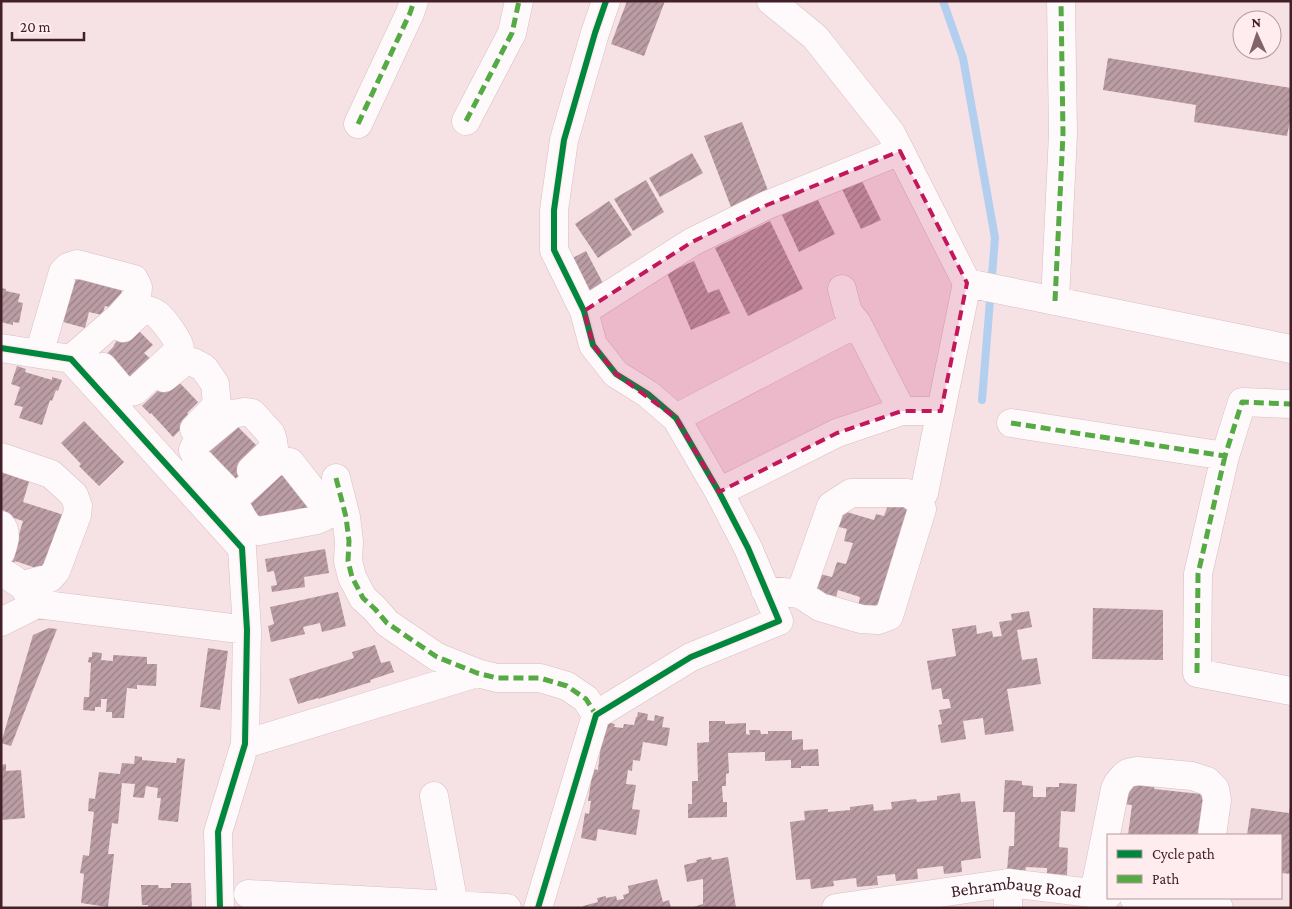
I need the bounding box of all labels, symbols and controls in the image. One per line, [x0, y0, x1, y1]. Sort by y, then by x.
scale bar [12, 10, 85, 42]
north arrow [1232, 10, 1282, 60]
text: N [1251, 14, 1262, 30]
text: 20 m [20, 19, 51, 35]
legend [1107, 834, 1282, 899]
text: Cycle path [1152, 846, 1215, 863]
text: Path [1152, 871, 1179, 887]
street label: Behrambaug Road [949, 873, 1083, 902]

